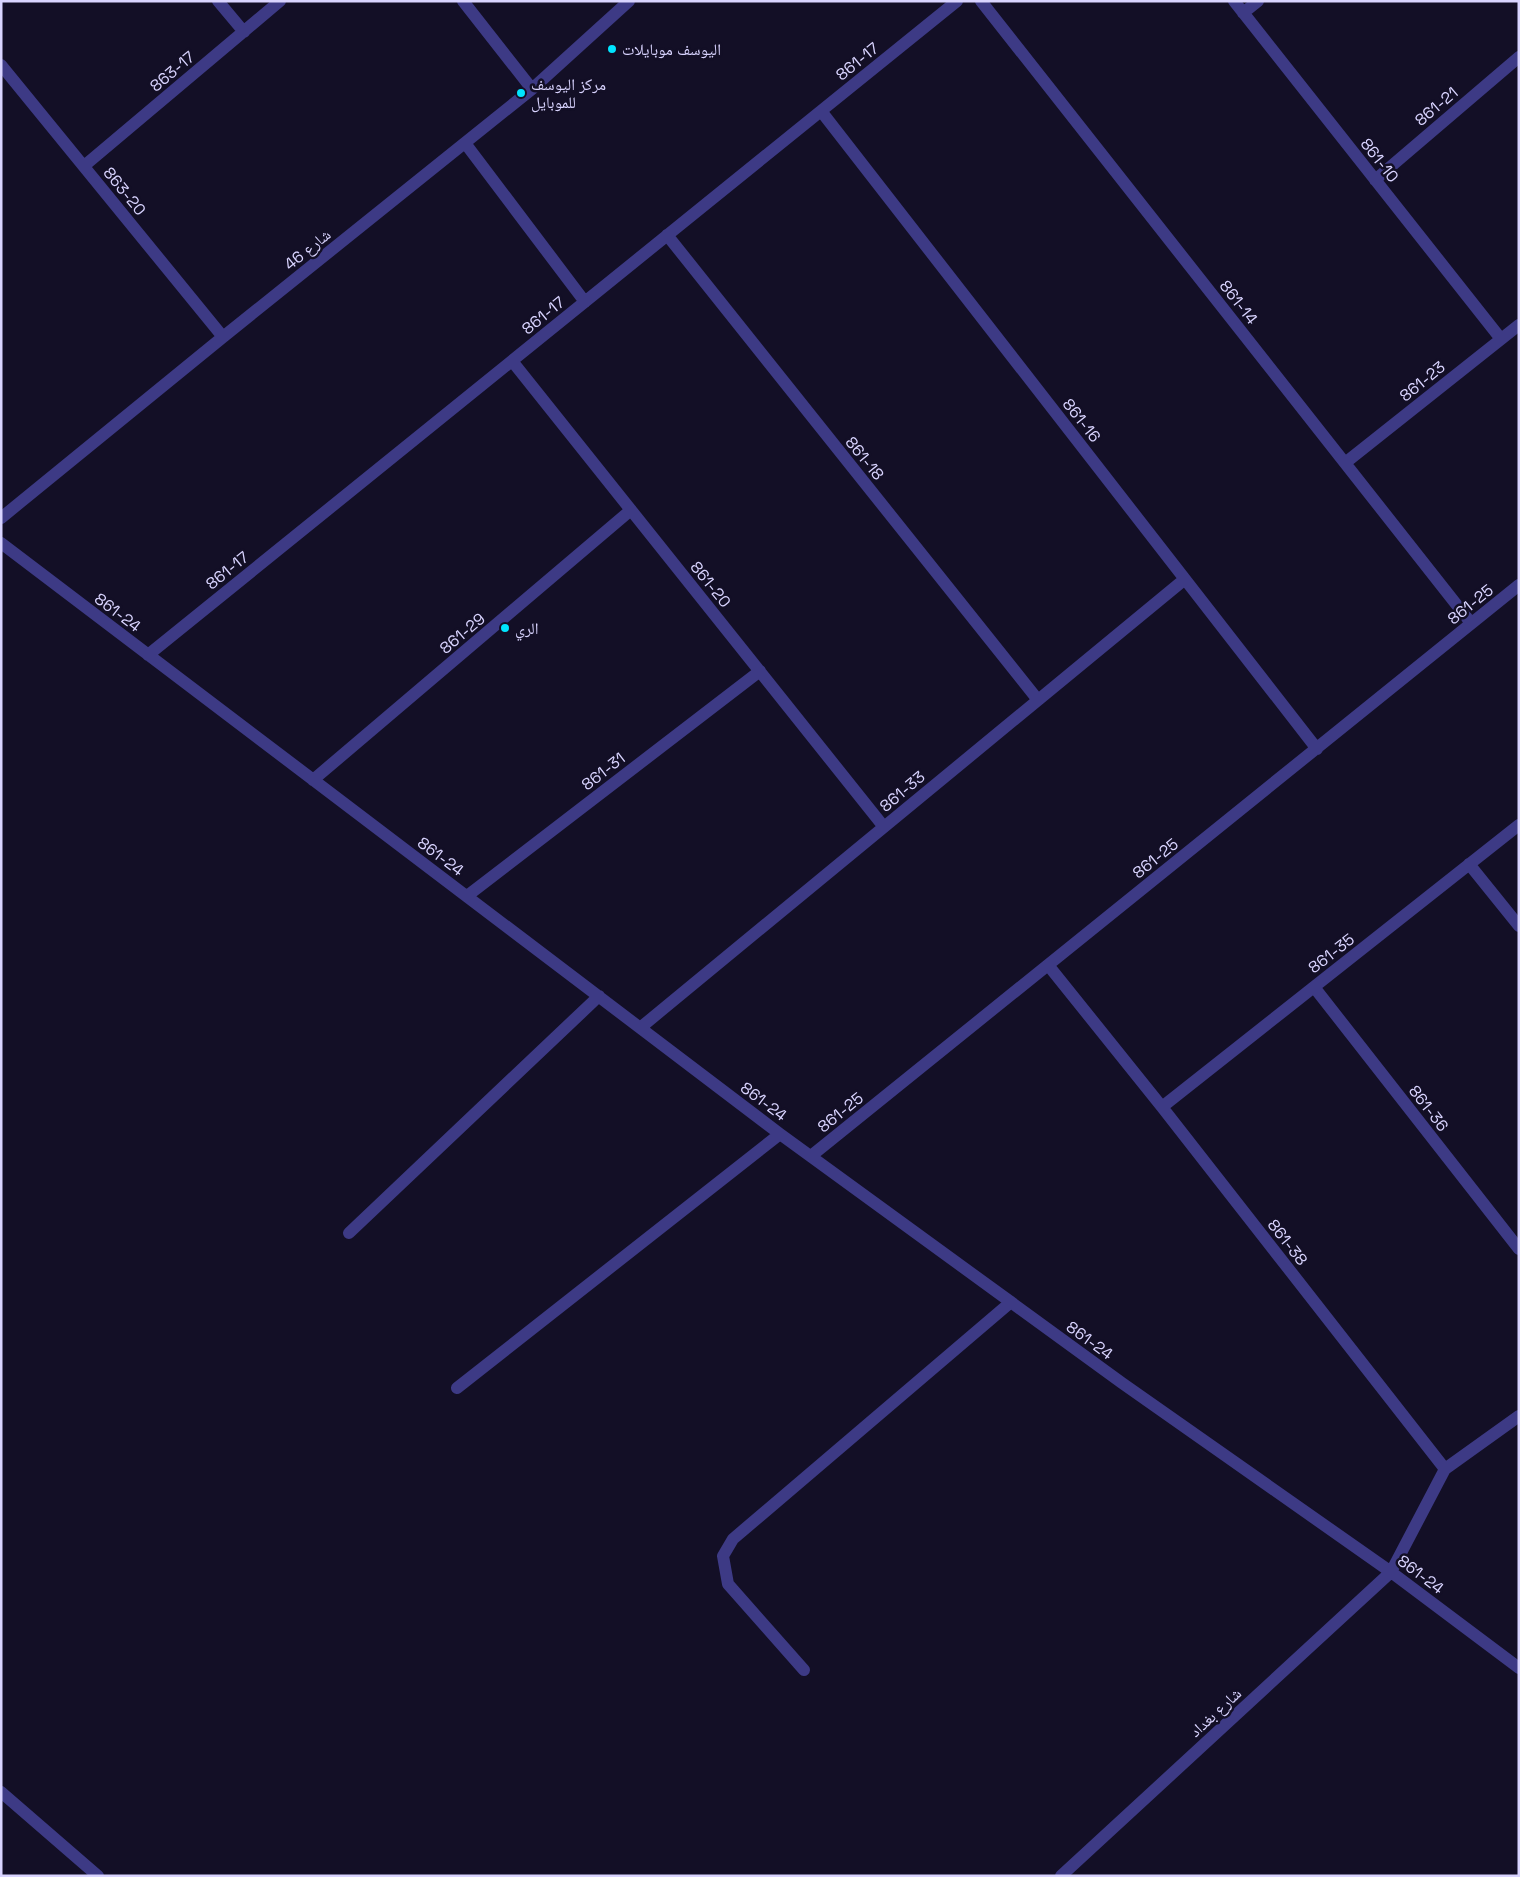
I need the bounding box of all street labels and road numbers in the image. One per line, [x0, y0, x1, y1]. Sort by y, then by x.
street label: 861-17 [832, 38, 883, 85]
street label: 863-17 [145, 46, 199, 96]
street label: 861-21 [1410, 82, 1462, 131]
street label: 861-10 [1356, 134, 1403, 187]
street label: 863-20 [99, 163, 151, 220]
street label: شارع 46 [280, 224, 335, 275]
street label: 861-14 [1215, 276, 1262, 329]
street label: 861-17 [518, 292, 569, 339]
street label: 861-23 [1395, 357, 1450, 406]
street label: 861-16 [1058, 394, 1105, 447]
street label: 861-18 [841, 432, 889, 485]
street label: 861-17 [202, 547, 253, 594]
street label: 861-20 [686, 557, 736, 612]
street label: 861-25 [1443, 580, 1497, 629]
street label: 861-24 [90, 588, 145, 637]
street label: 861-29 [435, 608, 489, 658]
street label: 861-31 [577, 748, 629, 795]
street label: 861-33 [875, 766, 929, 816]
street label: 861-24 [413, 832, 468, 881]
street label: 861-25 [1128, 834, 1182, 883]
street label: 861-35 [1304, 929, 1359, 978]
street label: 861-24 [736, 1077, 791, 1126]
street label: 861-36 [1404, 1081, 1453, 1136]
street label: 861-25 [813, 1088, 867, 1137]
street label: 861-38 [1263, 1215, 1312, 1270]
street label: 861-24 [1062, 1316, 1117, 1364]
street label: 861-24 [1393, 1550, 1448, 1599]
street label: شارع بغداد [1185, 1683, 1246, 1742]

